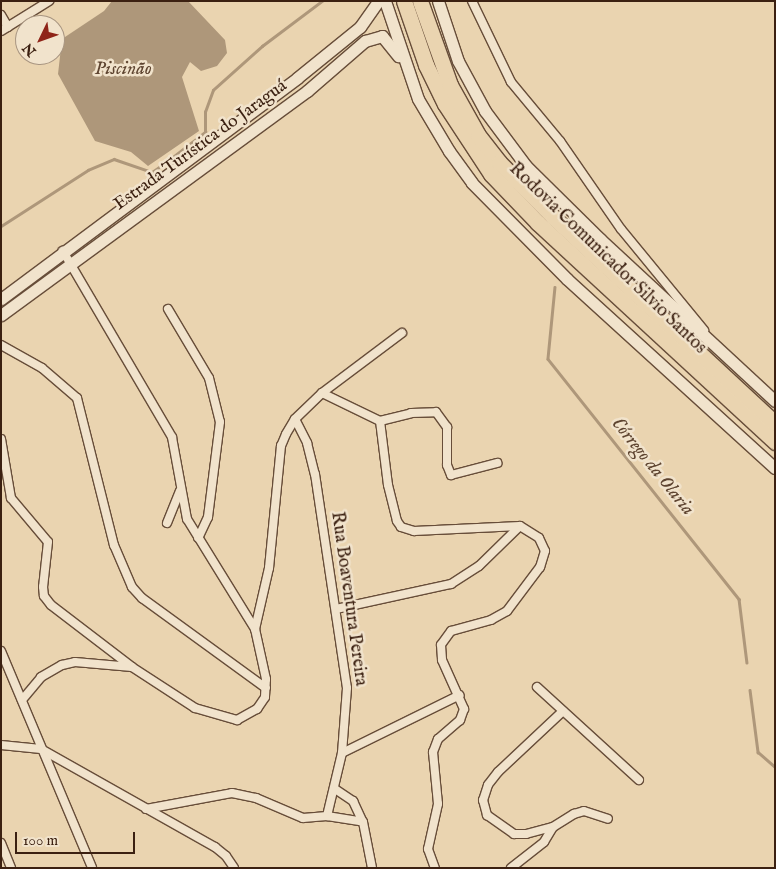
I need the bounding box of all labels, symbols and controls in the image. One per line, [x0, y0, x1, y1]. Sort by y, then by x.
north arrow [15, 15, 65, 65]
text: N [19, 39, 40, 60]
water label: Piscinão [94, 59, 152, 81]
street label: Estrada Turística do Jaraguá [110, 76, 292, 216]
street label: Rodovia Comunicador Silvio Santos [504, 159, 710, 359]
water label: Córrego da Olaria [606, 413, 698, 521]
street label: Rua Boaventura Pereira [325, 510, 371, 688]
scale bar [18, 822, 138, 854]
text: 100 m [23, 831, 58, 850]

